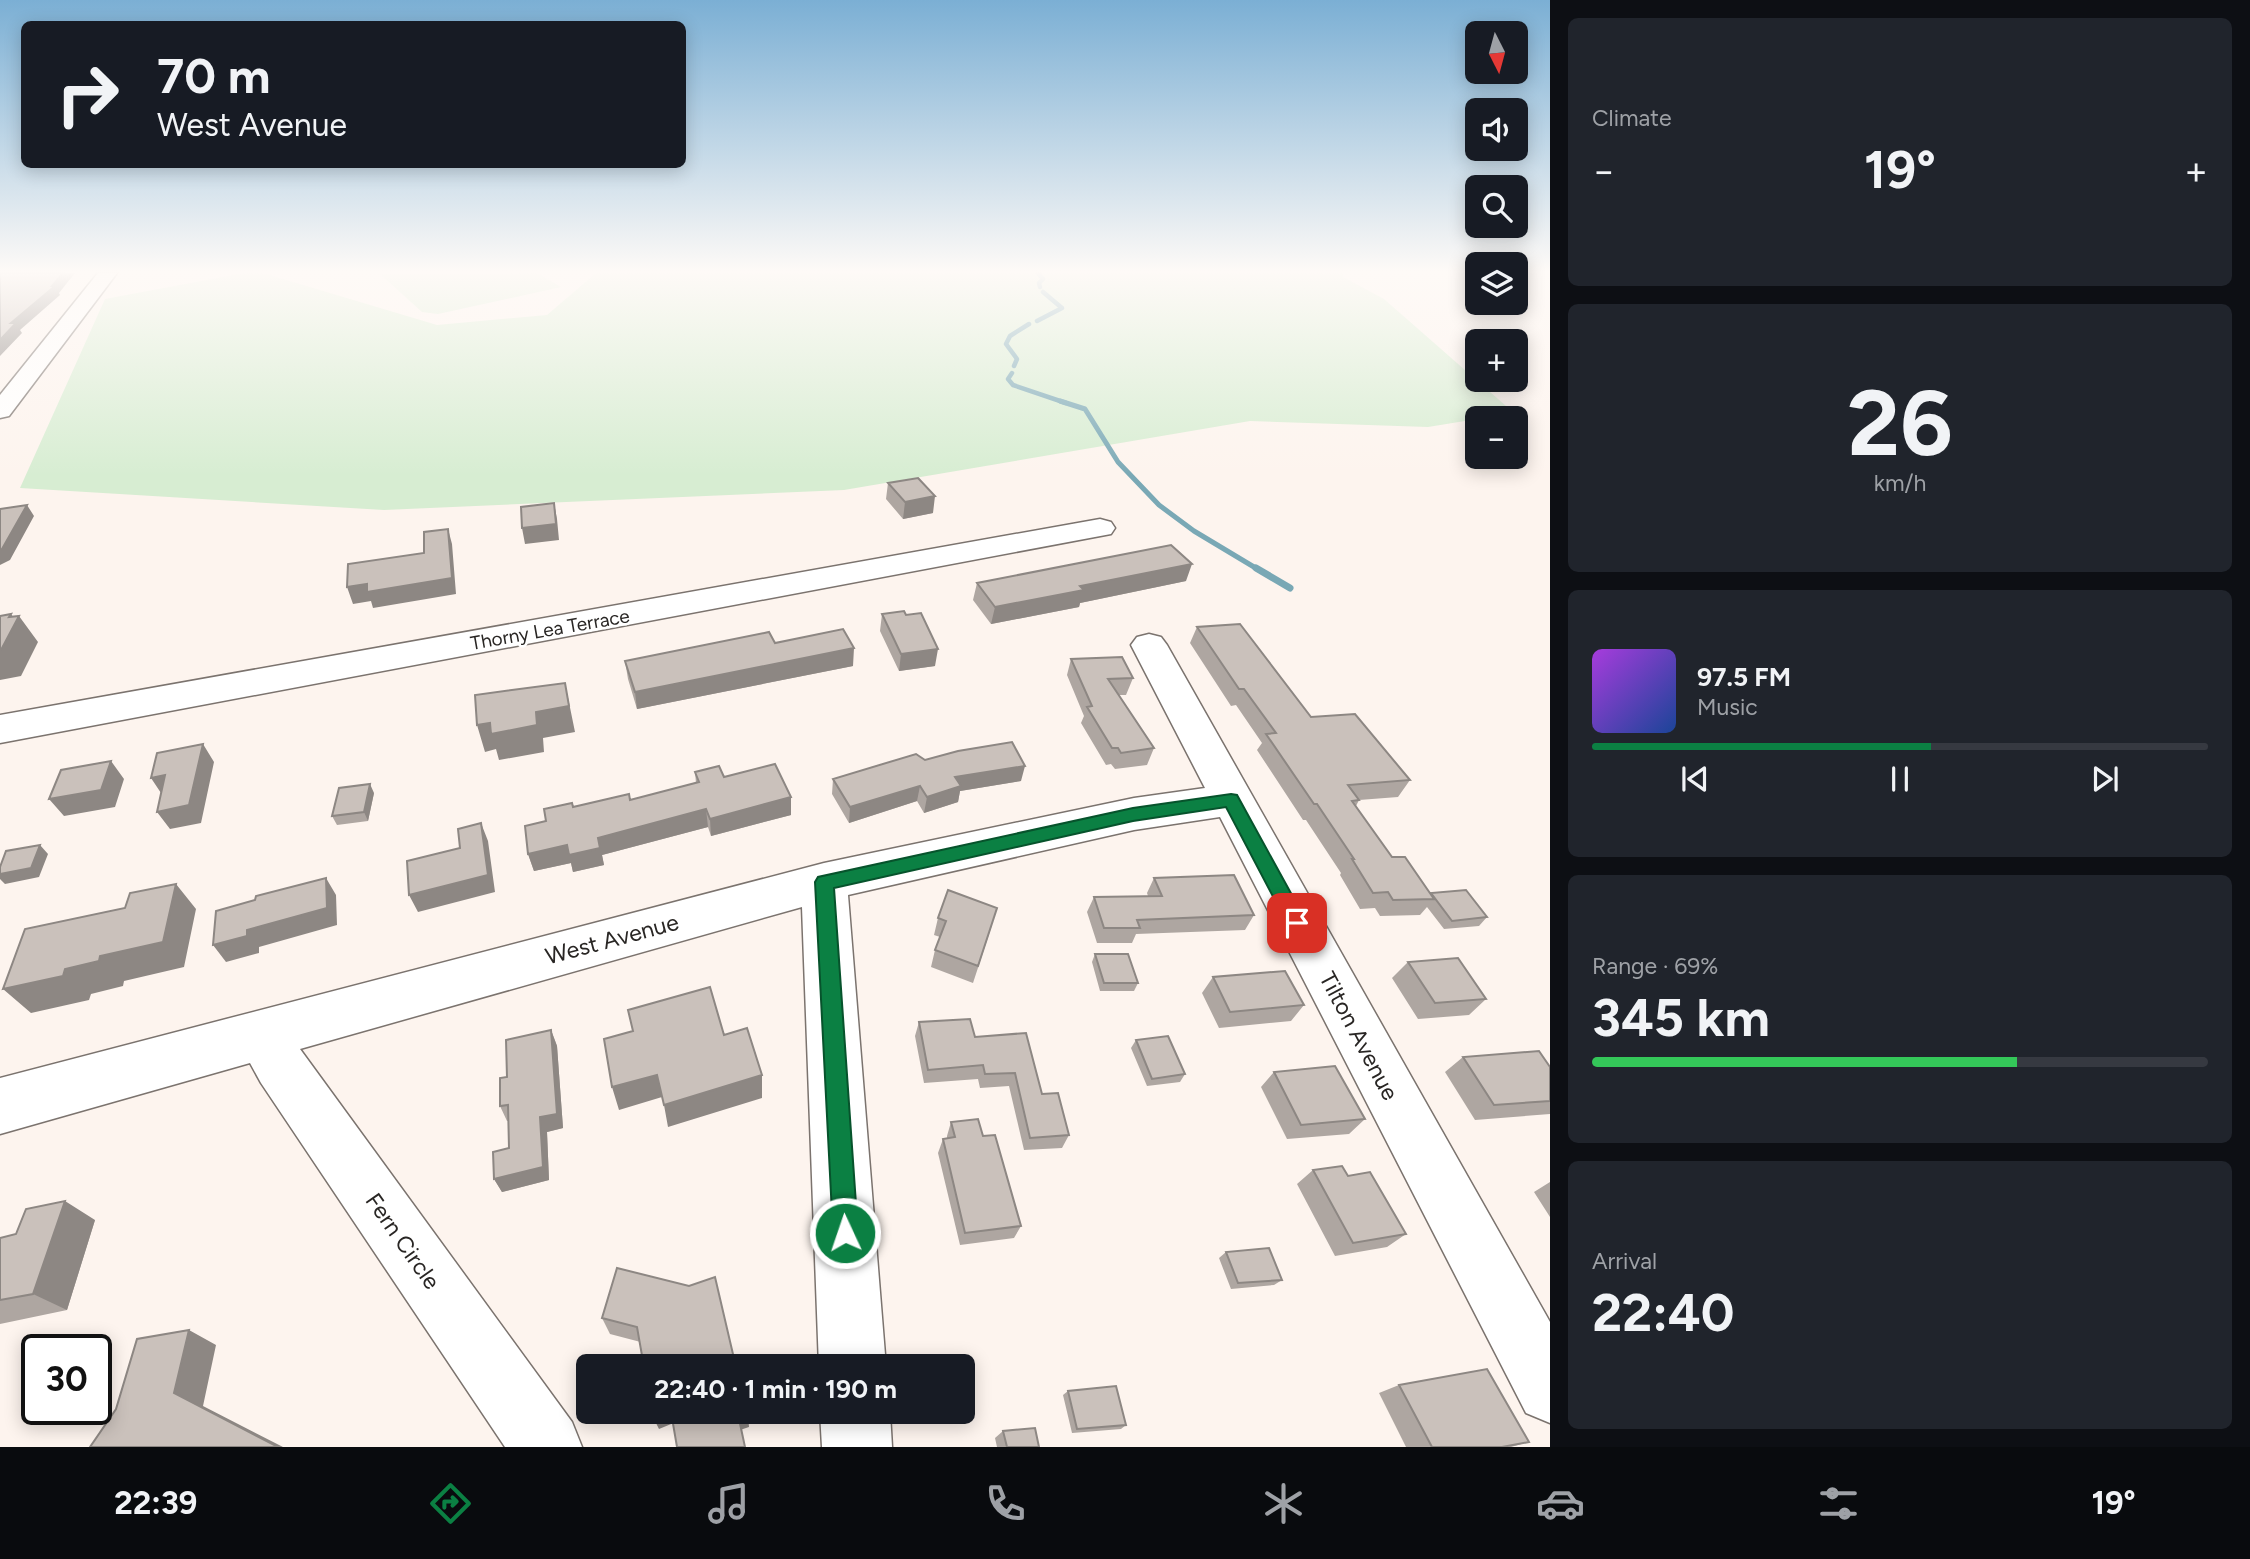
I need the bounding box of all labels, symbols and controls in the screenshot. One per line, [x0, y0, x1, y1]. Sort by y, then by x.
north arrow [1465, 21, 1528, 84]
map controls [1465, 21, 1528, 469]
text: 70 m [157, 46, 270, 105]
icon: right [42, 49, 133, 140]
button: sound [1465, 98, 1528, 161]
text: Climate [1592, 104, 1671, 132]
text: West Avenue [157, 106, 347, 144]
text: 19° [1864, 139, 1936, 201]
text: − [1592, 148, 1616, 194]
text: + [2184, 148, 2208, 194]
button: search [1465, 175, 1528, 238]
button: layers [1465, 252, 1528, 315]
button: + [1465, 329, 1528, 392]
text: 26 [1847, 369, 1953, 478]
button: − [1465, 406, 1528, 469]
text: km/h [1874, 469, 1926, 497]
street label: Thorny Lea Terrace [469, 604, 631, 655]
text: 97.5 FM [1697, 661, 1791, 693]
text: Music [1697, 693, 1758, 721]
icon: previous [1676, 760, 1714, 798]
icon: pause [1881, 760, 1919, 798]
icon: next [2086, 760, 2124, 798]
pin [1267, 893, 1327, 953]
icon: arrive [1278, 904, 1316, 942]
street label: West Avenue [542, 908, 682, 970]
text: Range · 69% [1592, 952, 1718, 980]
street label: Tilton Avenue [1313, 967, 1405, 1105]
text: 345 km [1592, 987, 1770, 1049]
street label: Fern Circle [360, 1188, 446, 1294]
position arrow [808, 1196, 882, 1270]
text: Arrival [1592, 1247, 1657, 1275]
text: 22:40 [1592, 1282, 1734, 1344]
speed limit sign: 30 [21, 1334, 112, 1425]
text: 22:40 · 1 min · 190 m [654, 1373, 897, 1405]
icon: directions [426, 1479, 475, 1528]
icon: music [704, 1479, 753, 1528]
icon: phone [981, 1479, 1030, 1528]
icon: climate [1259, 1479, 1308, 1528]
icon: car [1536, 1479, 1585, 1528]
icon: filters [1814, 1479, 1863, 1528]
text: 22:39 [114, 1484, 197, 1522]
text: 19° [2092, 1484, 2136, 1522]

